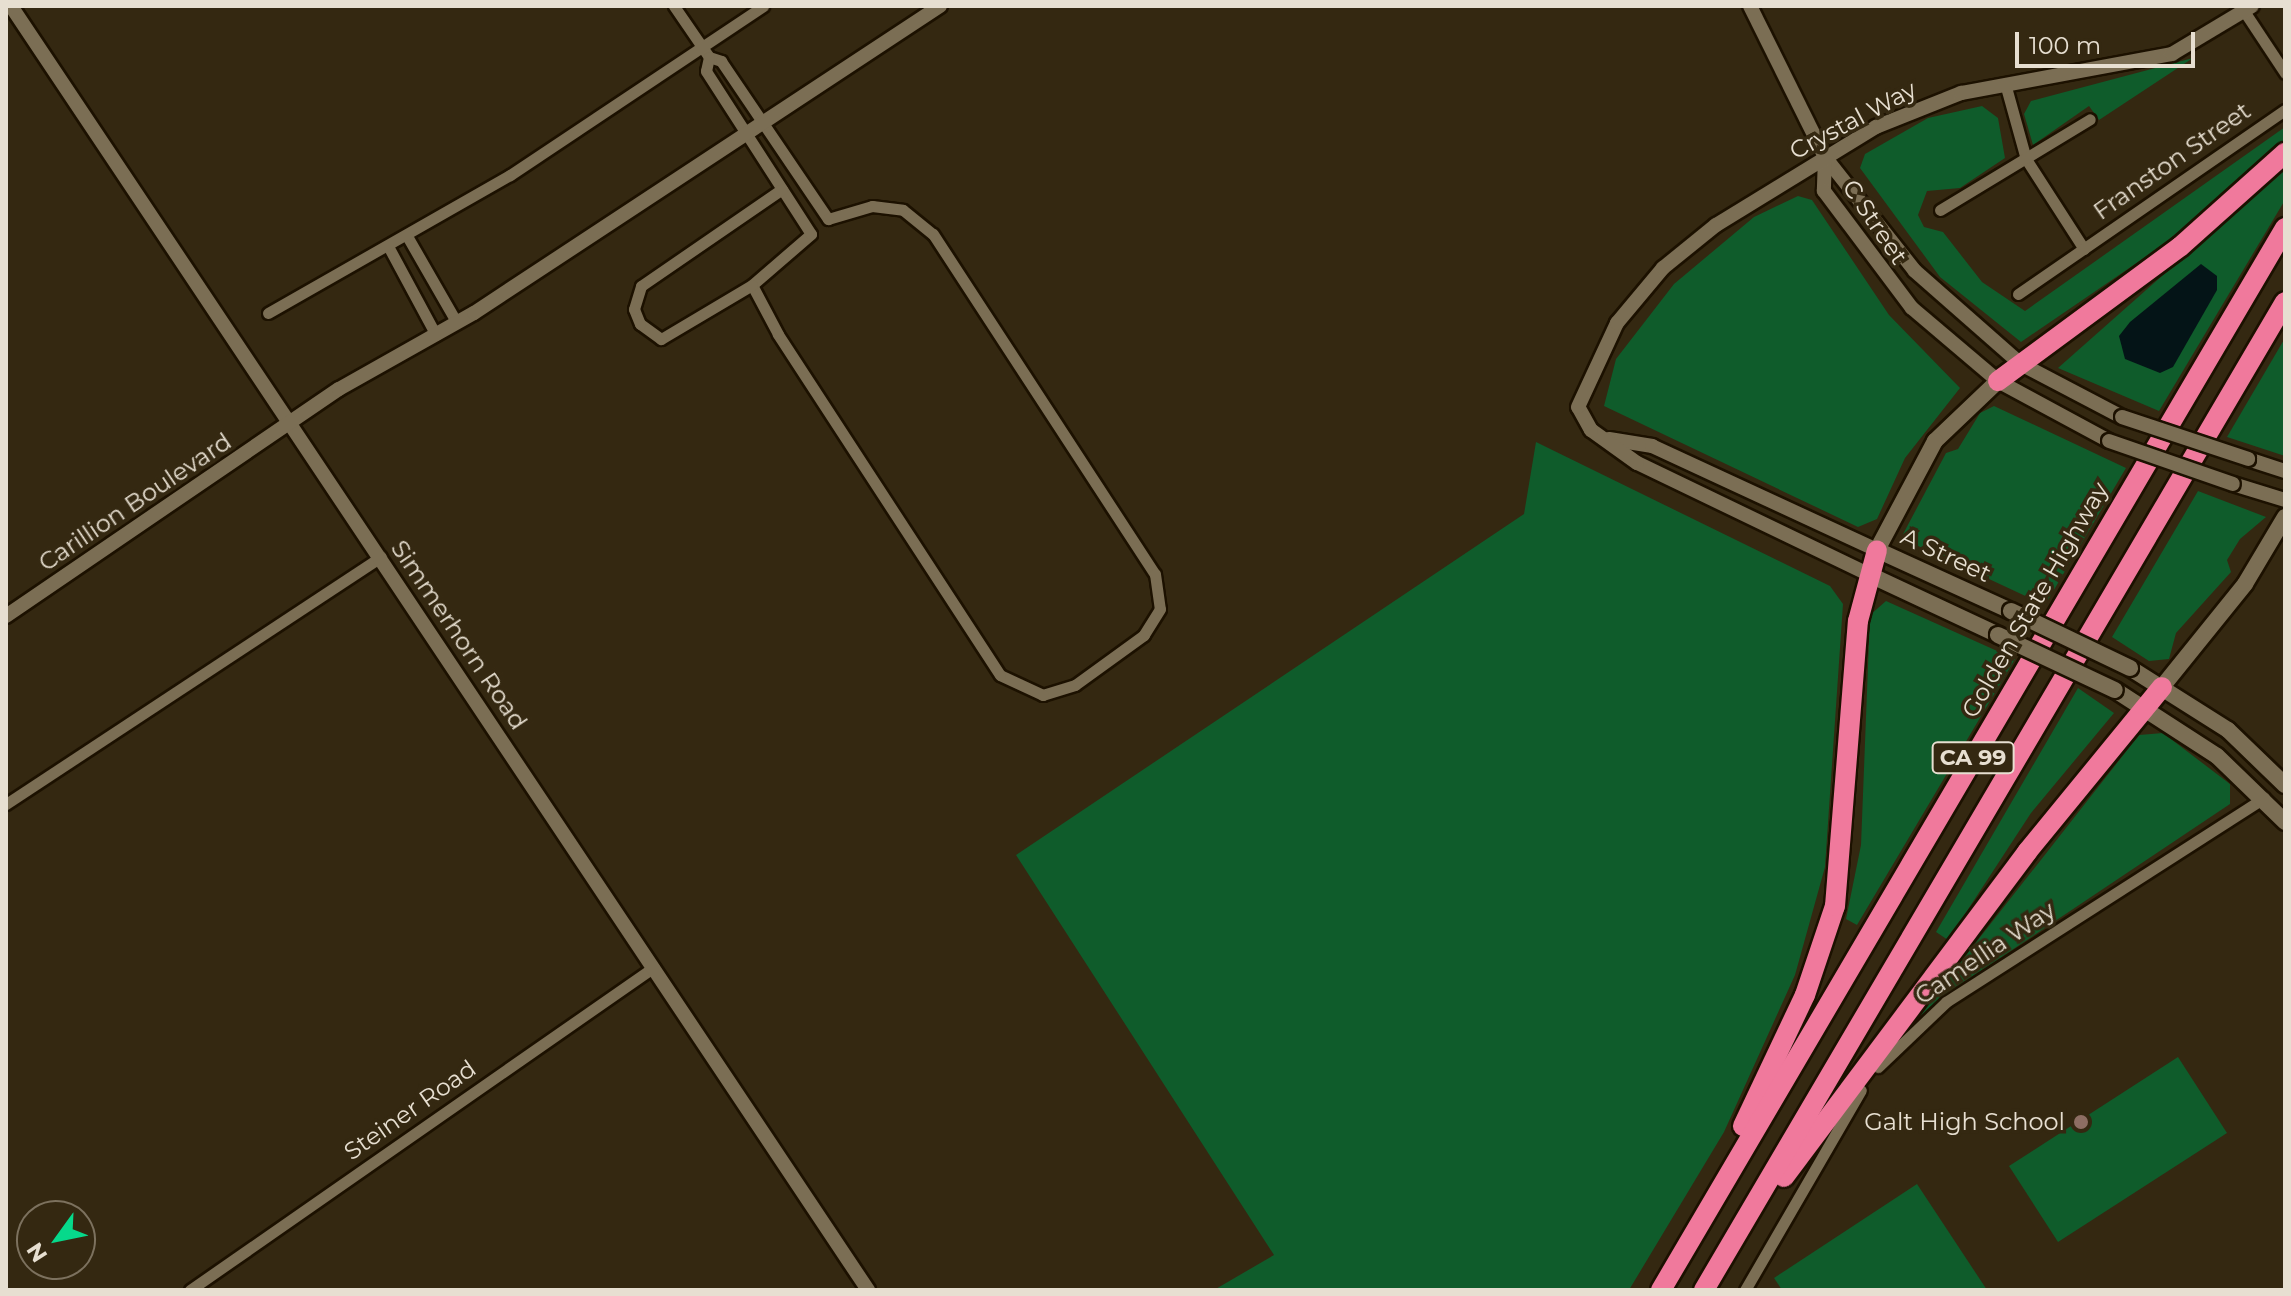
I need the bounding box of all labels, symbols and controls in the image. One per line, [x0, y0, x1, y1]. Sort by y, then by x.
scale bar [2019, 16, 2199, 66]
text: 100 m [2029, 31, 2101, 60]
street label: Crystal Way [1785, 75, 1921, 165]
street label: Franston Street [2088, 96, 2256, 226]
street label: C Street [1836, 174, 1914, 270]
street label: Carillion Boulevard [33, 427, 237, 577]
street label: Golden State Highway [1956, 477, 2114, 723]
street label: A Street [1896, 522, 1996, 588]
street label: Simmerhorn Road [385, 535, 533, 735]
road number: CA 99 [1931, 740, 2015, 776]
street label: Camellia Way [1909, 896, 2061, 1010]
street label: Steiner Road [339, 1054, 481, 1166]
place label: Galt High School [1864, 1108, 2065, 1136]
marker: Galt High School [2072, 1113, 2090, 1131]
north arrow [16, 1200, 96, 1280]
text: N [21, 1237, 53, 1267]

